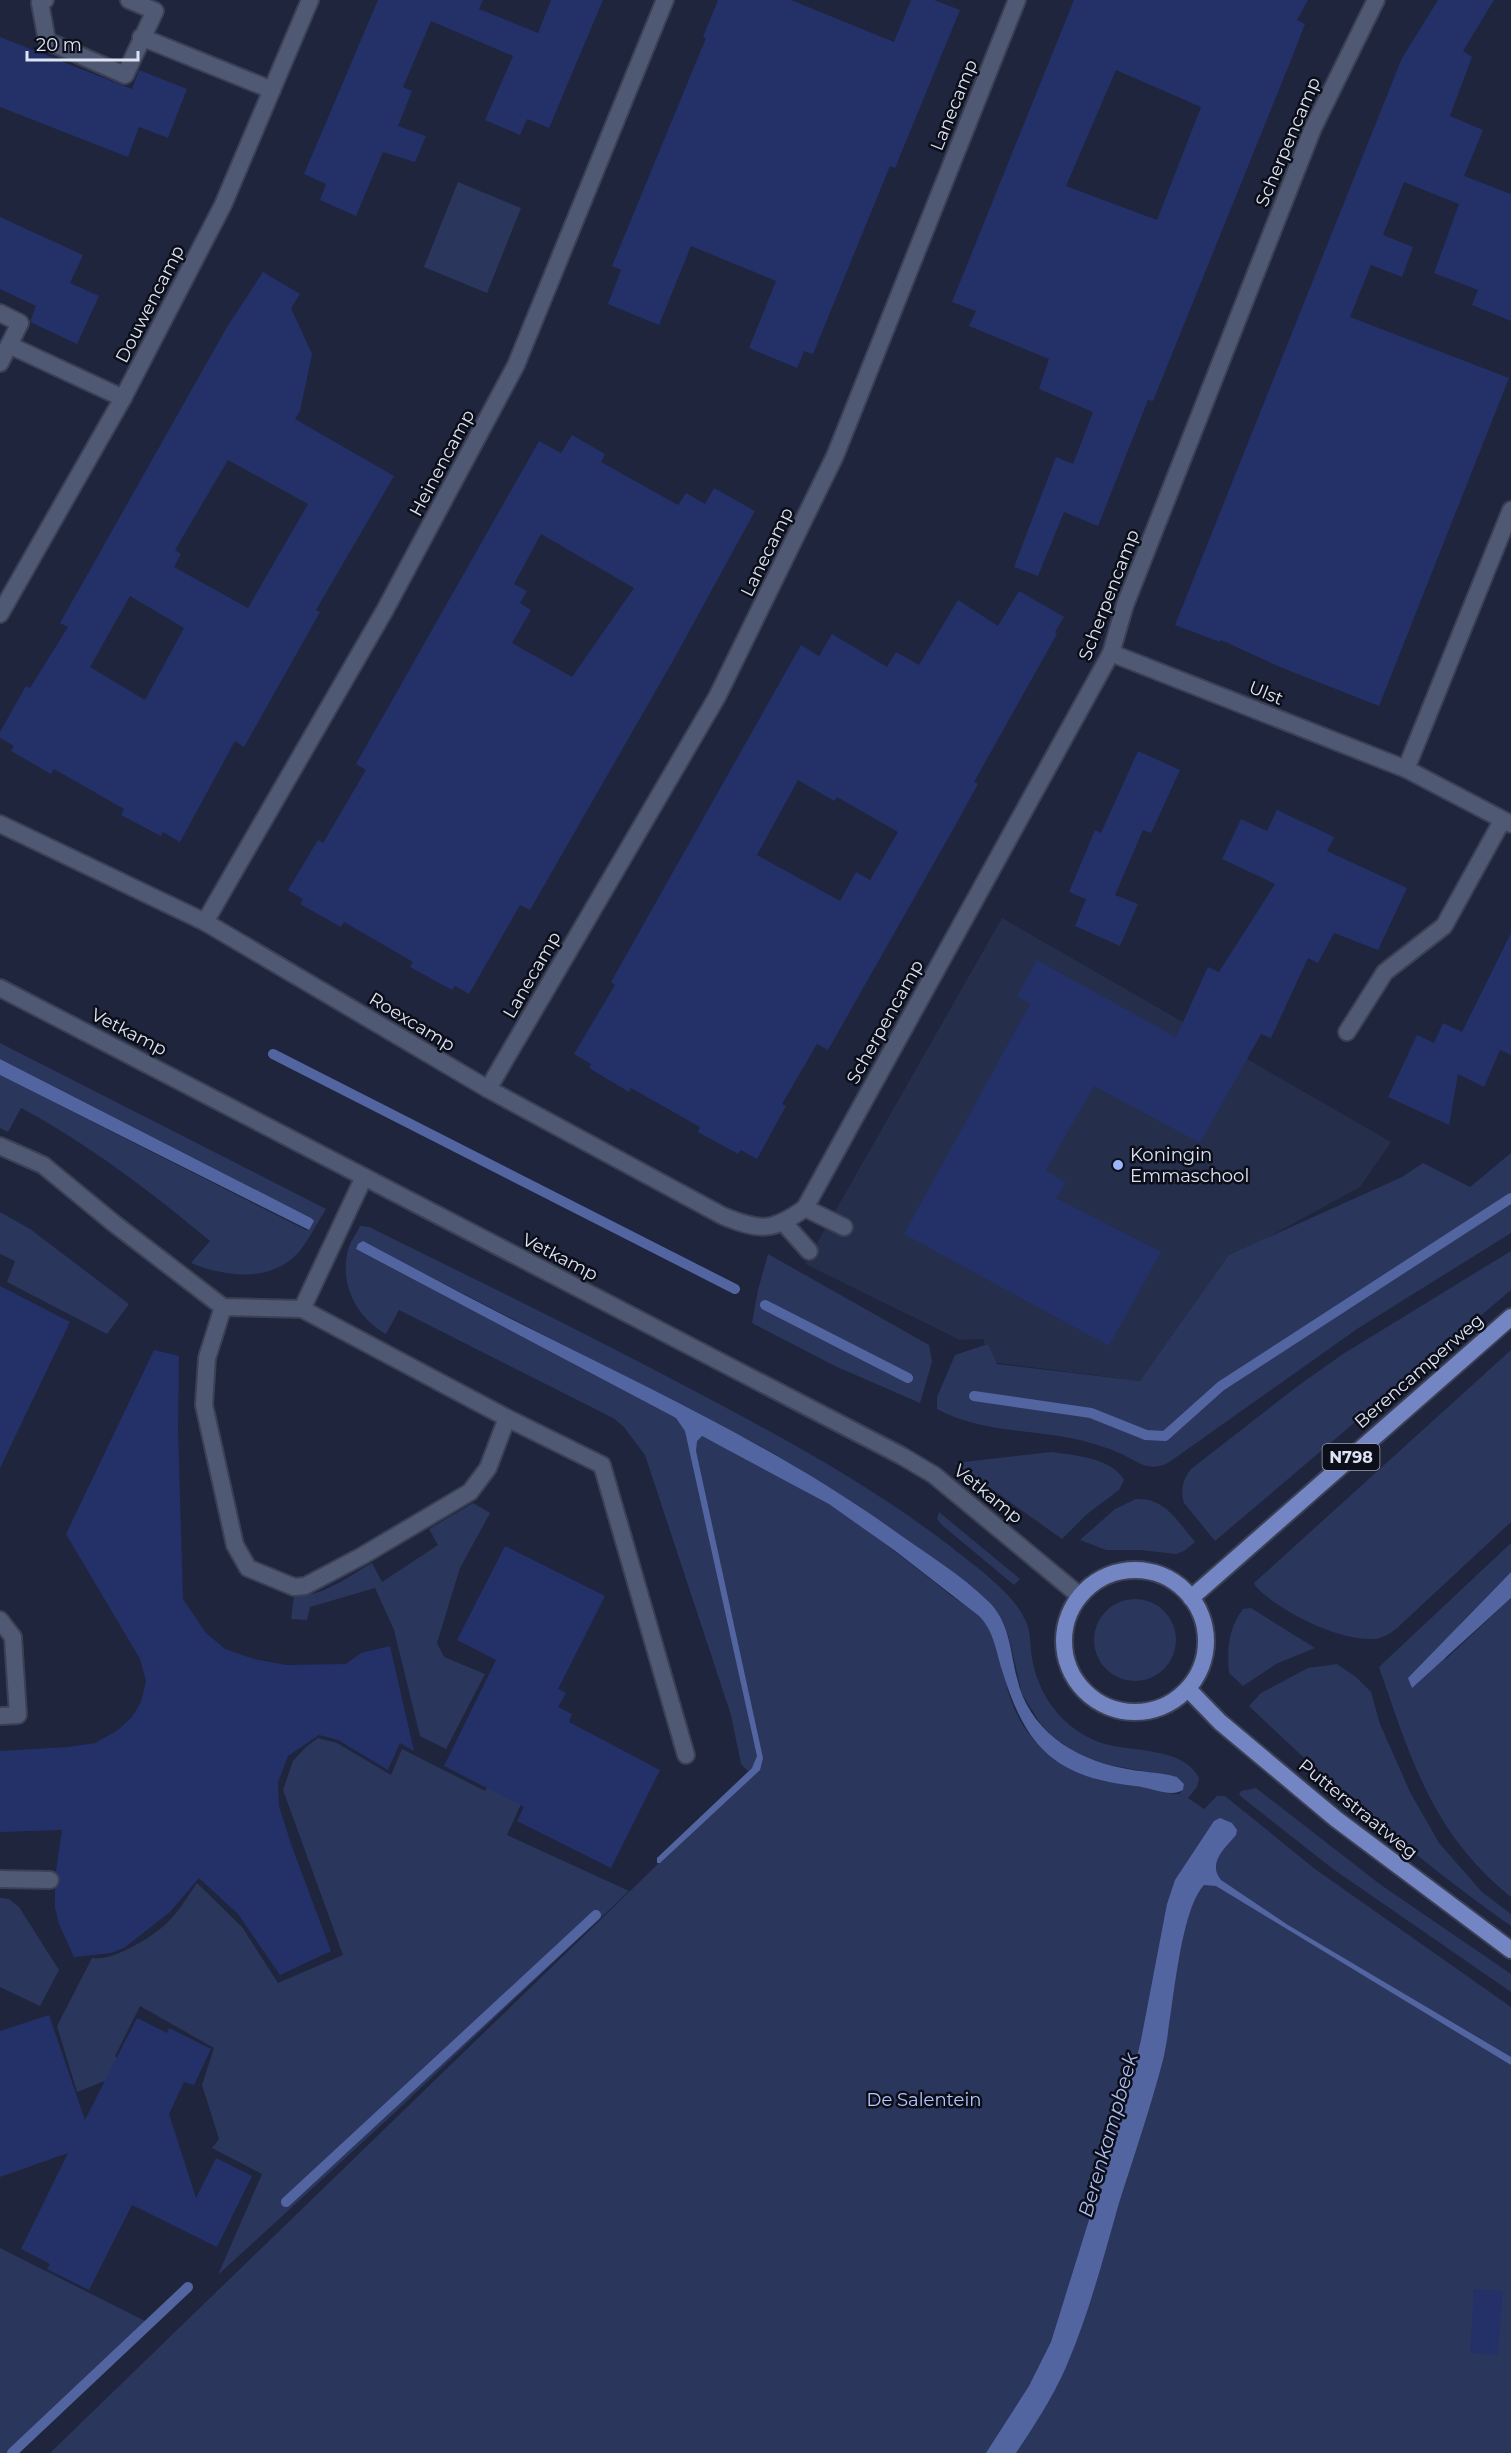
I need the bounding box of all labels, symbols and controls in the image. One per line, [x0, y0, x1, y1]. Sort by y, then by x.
scale bar [27, 24, 138, 62]
text: 20 m [36, 34, 82, 56]
street label: Lanecamp [926, 56, 982, 154]
street label: Scherpencamp [1251, 74, 1325, 210]
street label: Douwencamp [111, 242, 189, 366]
street label: Heinencamp [405, 406, 479, 520]
street label: Lanecamp [736, 504, 798, 600]
street label: Scherpencamp [1074, 526, 1144, 664]
street label: Ulst [1246, 676, 1286, 710]
street label: Lanecamp [498, 928, 566, 1022]
street label: Scherpencamp [842, 956, 928, 1088]
street label: Roexcamp [365, 988, 459, 1056]
street label: Vetkamp [87, 1004, 171, 1060]
place label: Koningin Emmaschool [1130, 1144, 1249, 1187]
marker: Koningin Emmaschool [1111, 1158, 1125, 1172]
street label: Vetkamp [518, 1229, 602, 1285]
street label: Berencamperweg [1350, 1309, 1488, 1433]
road number: N798 [1322, 1444, 1380, 1470]
street label: Vetkamp [949, 1460, 1027, 1528]
street label: Putterstraatweg [1294, 1754, 1422, 1864]
water label: Berenkampbeek [1073, 2049, 1143, 2220]
park label: De Salentein [867, 2089, 981, 2111]

